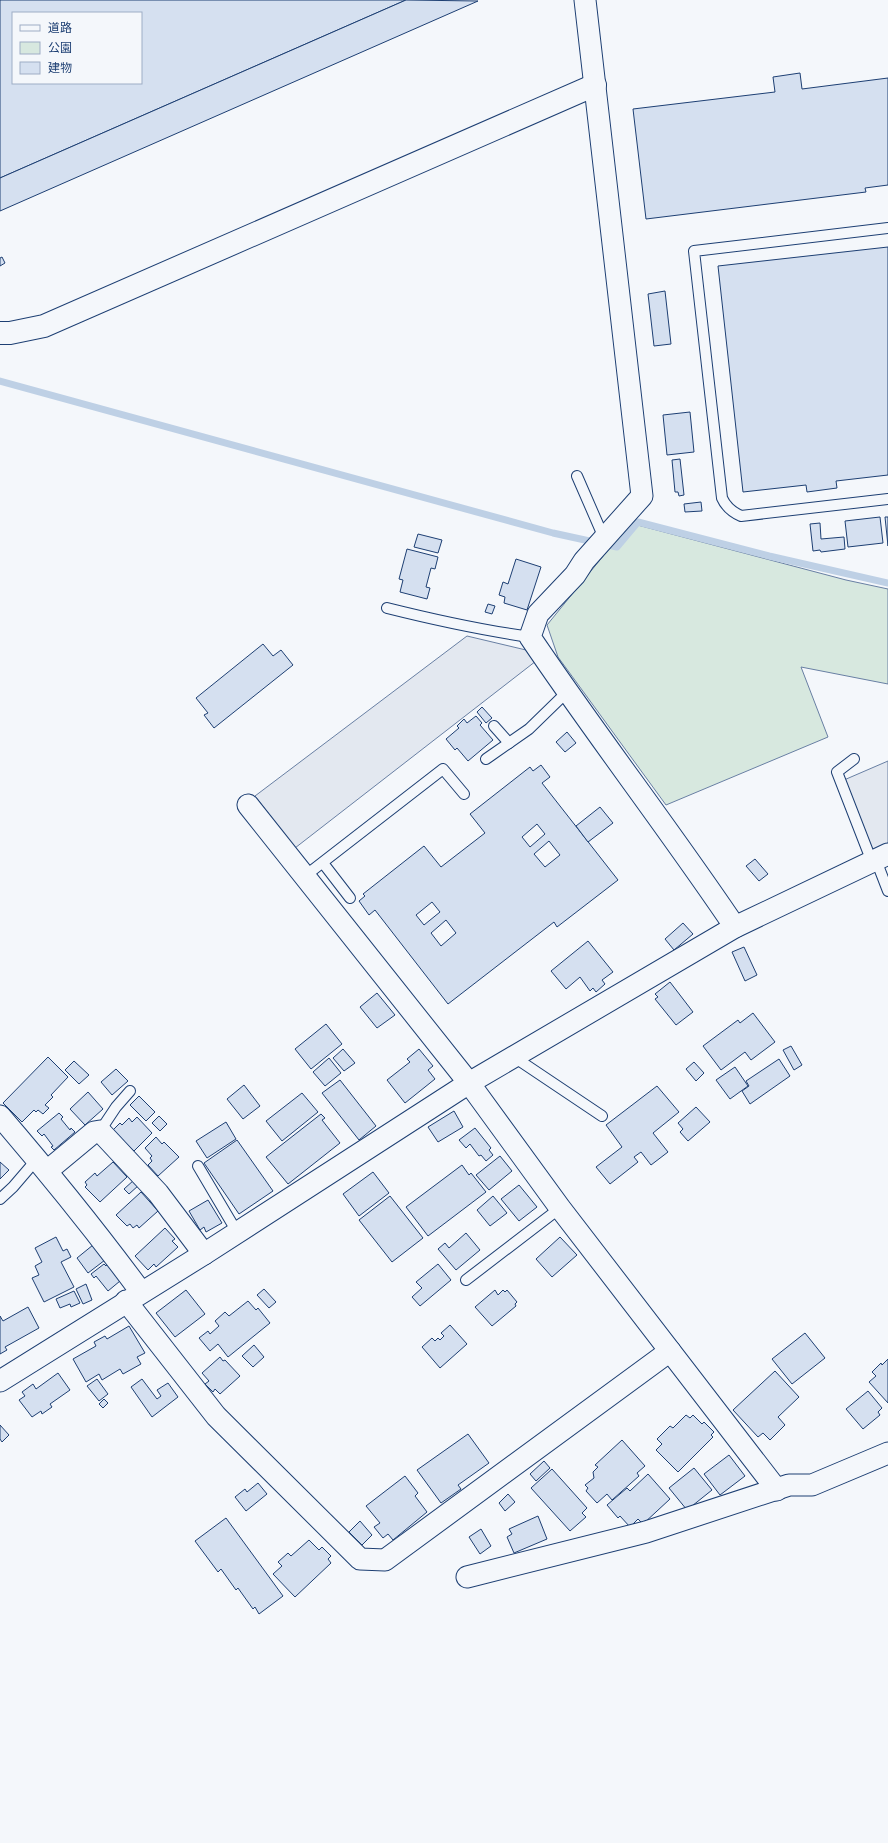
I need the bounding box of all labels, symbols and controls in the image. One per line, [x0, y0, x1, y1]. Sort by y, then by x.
legend [12, 12, 142, 84]
text: 道路 [48, 18, 72, 37]
text: 公園 [48, 38, 72, 57]
text: 建物 [48, 58, 72, 77]

